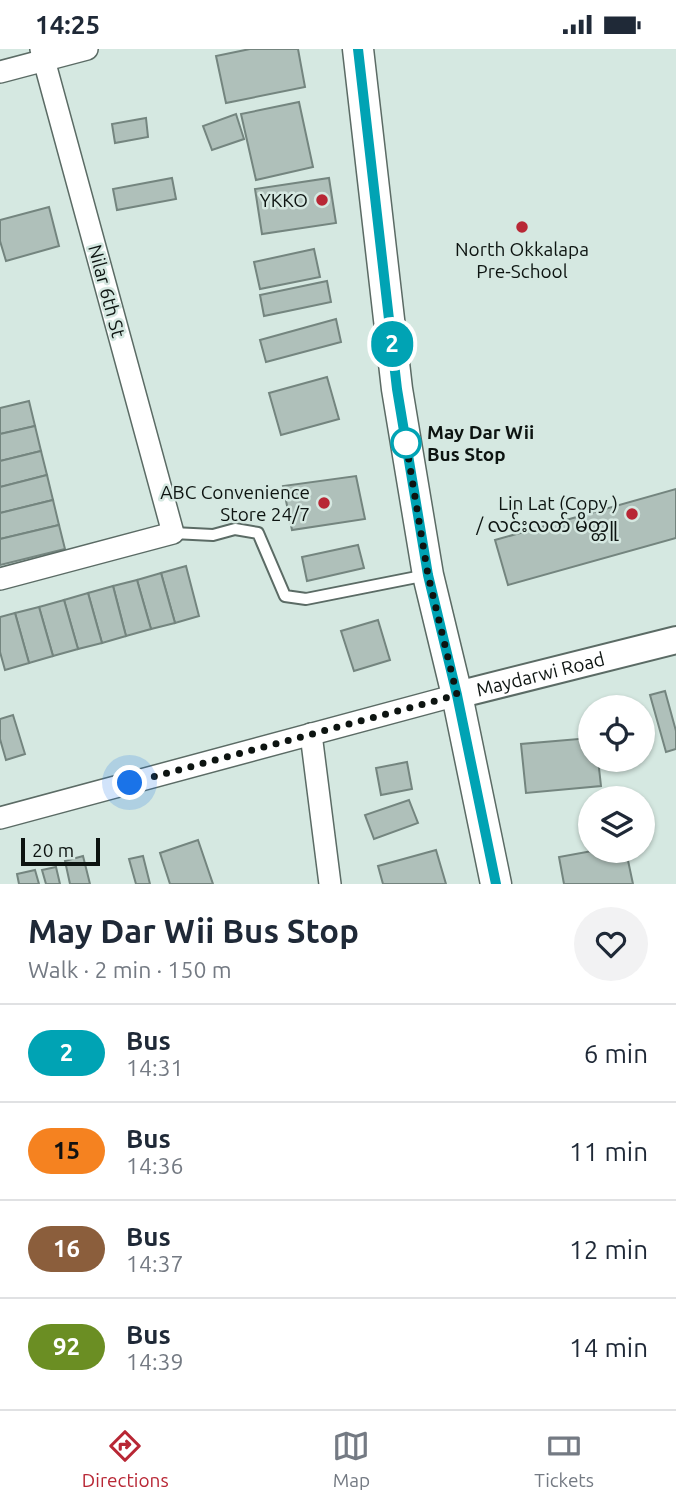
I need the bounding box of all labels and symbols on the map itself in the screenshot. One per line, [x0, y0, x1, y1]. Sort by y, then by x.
place label: YKKO [260, 189, 308, 211]
marker: YKKO [314, 192, 330, 208]
marker: North Okkalapa Pre-School [514, 219, 530, 235]
place label: North Okkalapa Pre-School [455, 238, 589, 282]
street label: Nilar 6th St [84, 242, 130, 340]
line badge: 2 [369, 321, 415, 367]
place label: May Dar Wii Bus Stop [427, 421, 534, 465]
marker: May Dar Wii Bus Stop [391, 428, 421, 458]
place label: ABC Convenience Store 24/7 [160, 481, 310, 525]
place label: Lin Lat (Copy ) / လင်းလတ် မိတ္တူ [475, 492, 619, 541]
marker: ABC Convenience Store 24/7 [316, 495, 332, 511]
marker: Lin Lat (Copy ) / လင်းလတ် မိတ္တူ [624, 506, 640, 522]
street label: Maydarwi Road [474, 647, 607, 701]
your location [112, 765, 147, 800]
scale bar [21, 835, 100, 867]

